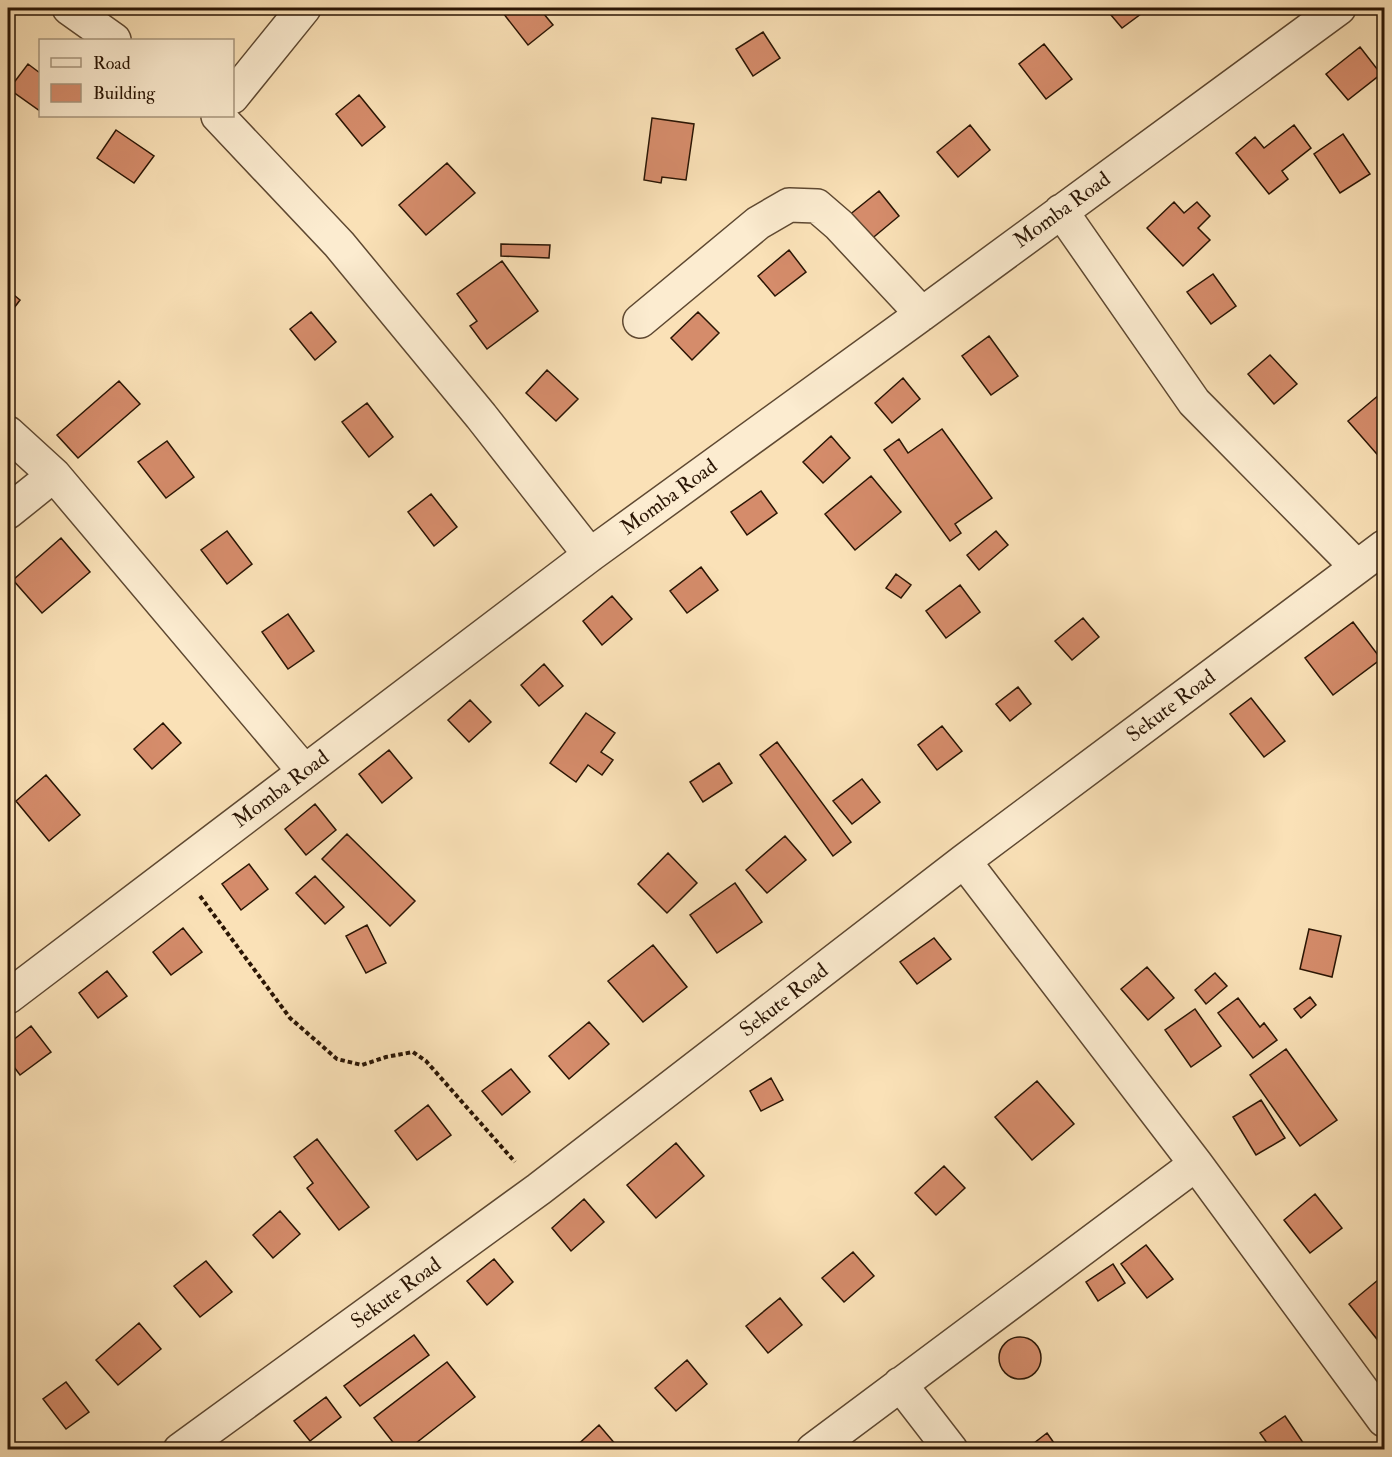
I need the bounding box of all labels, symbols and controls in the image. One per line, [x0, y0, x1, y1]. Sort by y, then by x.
legend [39, 39, 234, 117]
text: Road [93, 52, 131, 75]
text: Building [93, 82, 156, 105]
street label: Momba Road [1008, 165, 1116, 254]
street label: Momba Road [615, 452, 723, 541]
street label: Sekute Road [1121, 663, 1222, 748]
street label: Momba Road [228, 744, 335, 834]
street label: Sekute Road [734, 957, 834, 1043]
street label: Sekute Road [346, 1251, 447, 1335]

